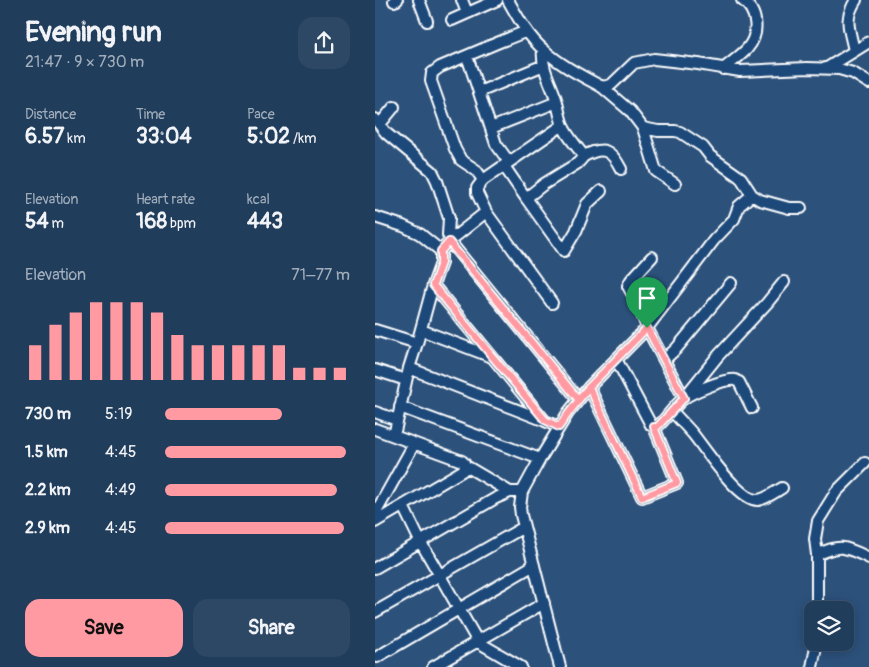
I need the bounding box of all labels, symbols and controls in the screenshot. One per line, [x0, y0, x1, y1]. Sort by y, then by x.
text: Evening run [25, 15, 162, 50]
button: share [298, 17, 350, 69]
text: 21:47 · 9 × 730 m [25, 52, 144, 72]
text: Distance [25, 106, 76, 123]
text: Time [136, 106, 165, 123]
text: Pace [247, 106, 275, 123]
text: 6.57 [25, 123, 64, 150]
text: 33:04 [136, 123, 192, 150]
text: 5:02 [247, 123, 290, 150]
text: km [64, 130, 86, 147]
text: /km [290, 130, 316, 147]
text: Elevation [25, 191, 78, 208]
text: Heart rate [136, 191, 195, 208]
text: kcal [247, 191, 270, 208]
text: 54 [25, 208, 49, 235]
text: 168 [136, 208, 167, 235]
text: 443 [247, 208, 283, 235]
text: m [49, 215, 64, 232]
text: bpm [167, 215, 196, 232]
text: Elevation [25, 265, 86, 285]
text: 71–77 m [291, 265, 350, 285]
pin [626, 277, 668, 328]
icon: arrive [633, 284, 661, 312]
text: 730 m [25, 404, 71, 424]
text: 5:19 [105, 404, 132, 424]
text: 1.5 km [25, 442, 68, 462]
text: 4:45 [105, 442, 137, 462]
text: 2.2 km [25, 480, 71, 500]
text: 4:49 [105, 480, 136, 500]
text: 2.9 km [25, 518, 70, 538]
text: 4:45 [105, 518, 137, 538]
button: Save [25, 599, 183, 657]
button: Share [193, 599, 350, 657]
map controls [804, 601, 854, 651]
button: layers [804, 601, 854, 651]

